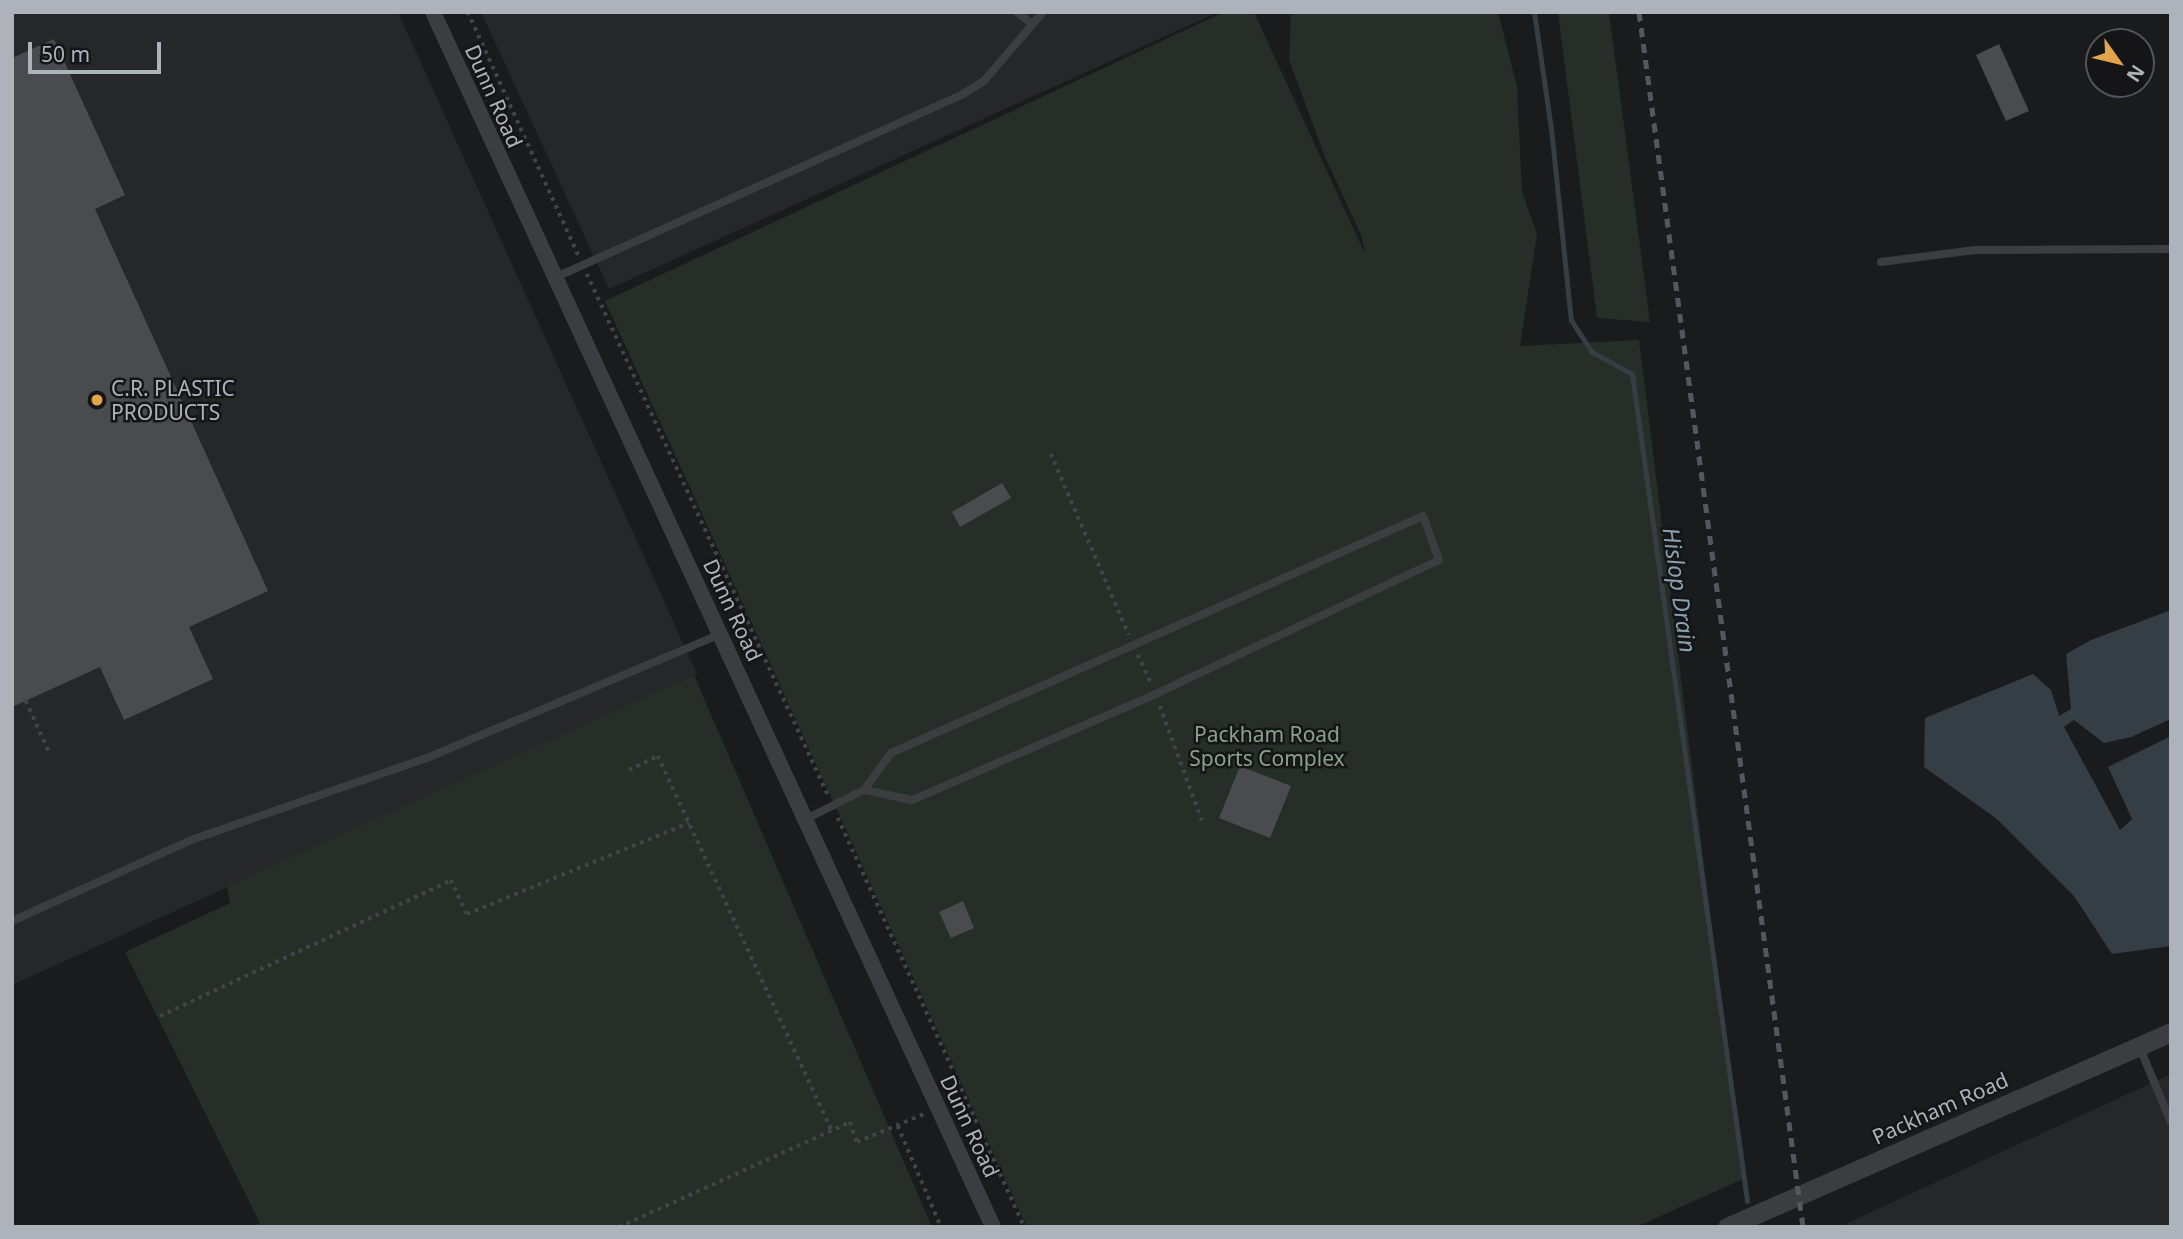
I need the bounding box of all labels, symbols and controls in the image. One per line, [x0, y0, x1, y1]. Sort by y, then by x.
scale bar [32, 28, 164, 72]
north arrow [2085, 28, 2155, 98]
text: 50 m [41, 40, 90, 68]
street label: Dunn Road [460, 41, 528, 151]
text: N [2121, 60, 2151, 87]
place label: C.R. PLASTIC PRODUCTS [111, 375, 235, 425]
marker: C.R. PLASTIC PRODUCTS [89, 392, 105, 408]
water label: Hislop Drain [1658, 526, 1702, 654]
street label: Dunn Road [698, 555, 768, 665]
park label: Packham Road Sports Complex [1189, 721, 1345, 771]
street label: Packham Road [1868, 1067, 2012, 1149]
street label: Dunn Road [935, 1071, 1005, 1181]

